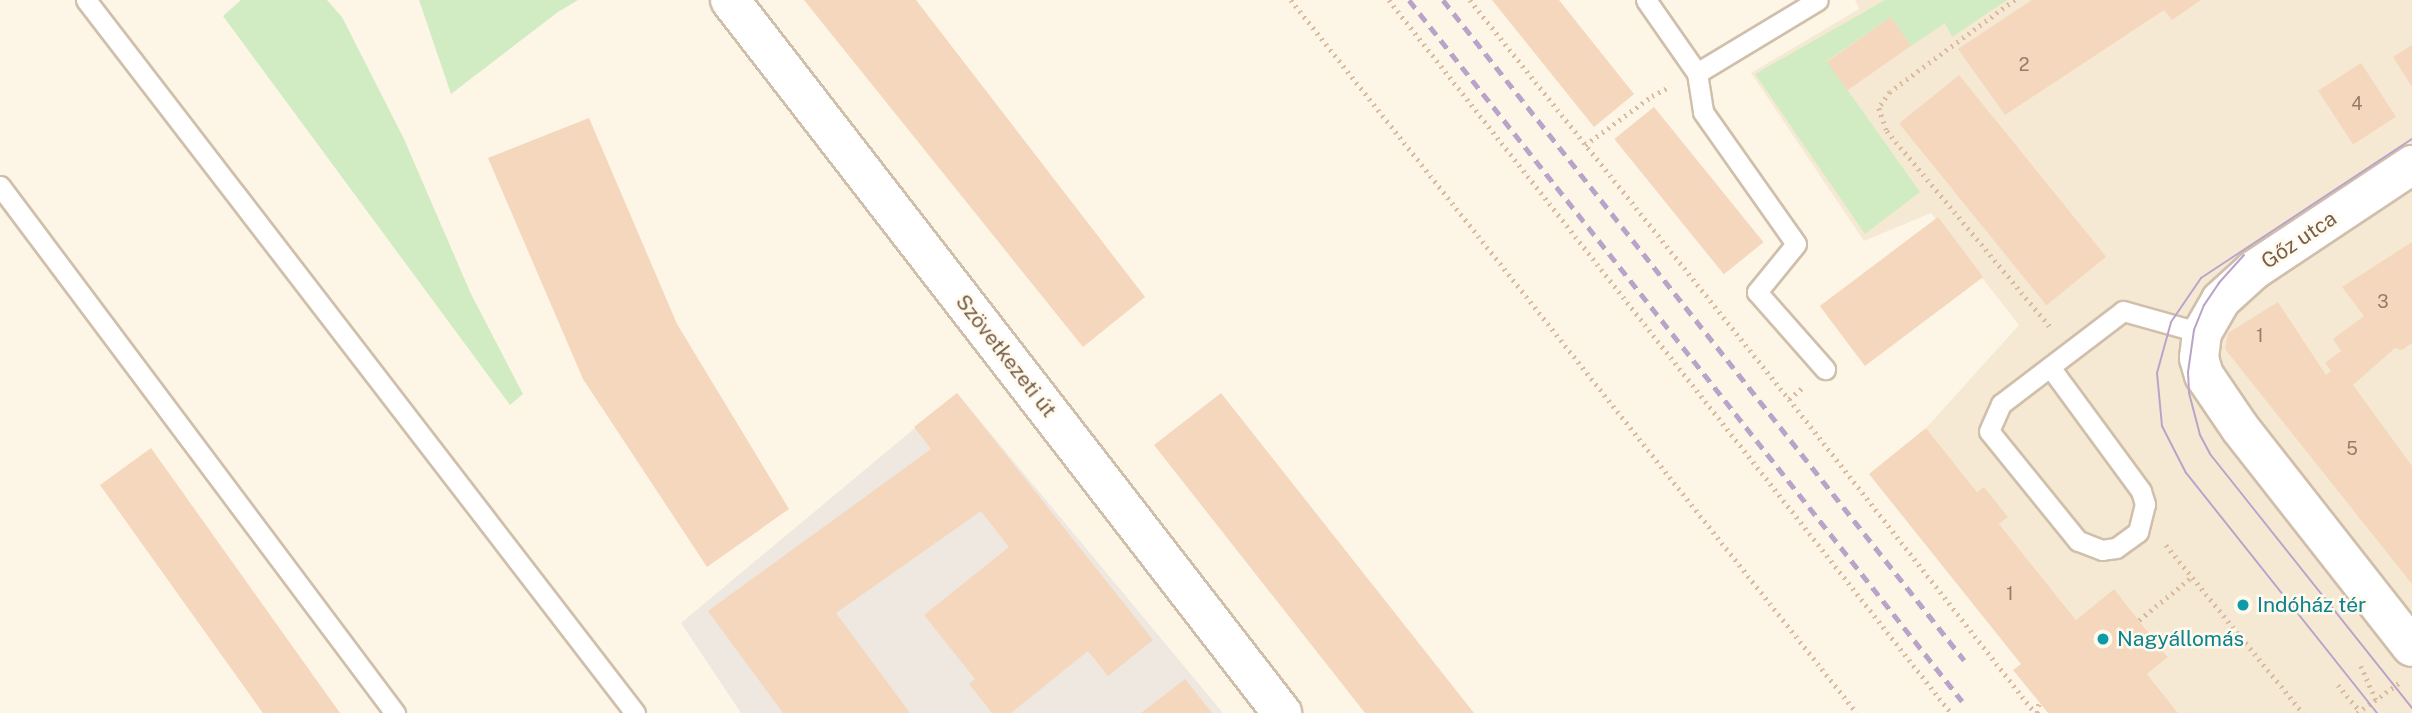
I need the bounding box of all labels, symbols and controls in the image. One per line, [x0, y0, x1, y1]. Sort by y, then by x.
house number: 2 [2019, 54, 2029, 76]
house number: 4 [2351, 93, 2363, 115]
street label: Gőz utca [2257, 206, 2341, 274]
street label: Szövetkezeti út [950, 290, 1062, 422]
house number: 3 [2377, 291, 2389, 313]
house number: 1 [2256, 325, 2264, 347]
house number: 5 [2346, 438, 2358, 460]
house number: 1 [2006, 583, 2014, 605]
place label: Indóház tér [2257, 592, 2366, 618]
marker: Indóház tér [2235, 597, 2251, 613]
place label: Nagyállomás [2117, 626, 2244, 652]
marker: Nagyállomás [2095, 631, 2111, 647]

